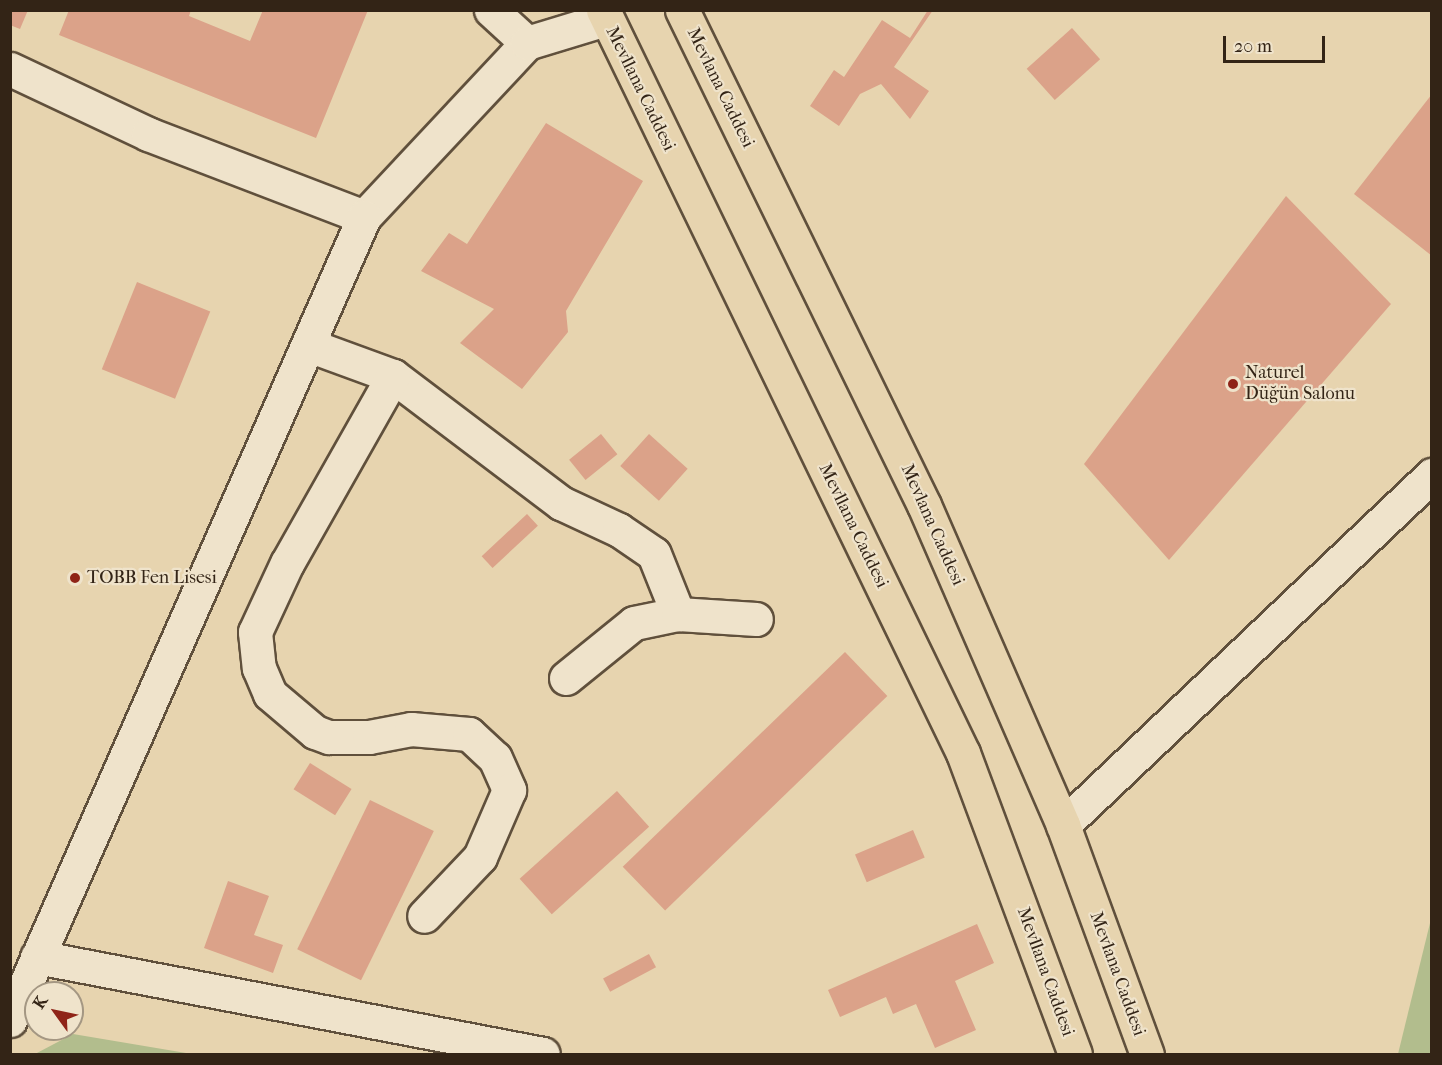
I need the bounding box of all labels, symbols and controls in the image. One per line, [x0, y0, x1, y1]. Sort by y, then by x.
street label: Mevllana Caddesi [601, 23, 679, 155]
scale bar [1226, 24, 1328, 62]
street label: Mevlana Caddesi [682, 25, 758, 151]
text: 20 m [1234, 36, 1272, 57]
place label: Naturel Düğün Salonu [1245, 363, 1355, 406]
marker: Naturel Düğün Salonu [1226, 377, 1240, 391]
street label: Mevllana Caddesi [814, 460, 892, 592]
street label: Mevlana Caddesi [896, 461, 968, 589]
place label: TOBB Fen Lisesi [87, 567, 217, 589]
marker: TOBB Fen Lisesi [68, 571, 82, 585]
street label: Mevllana Caddesi [1012, 905, 1078, 1039]
street label: Mevlana Caddesi [1084, 909, 1150, 1039]
north arrow [24, 981, 84, 1041]
text: K [29, 992, 51, 1012]

